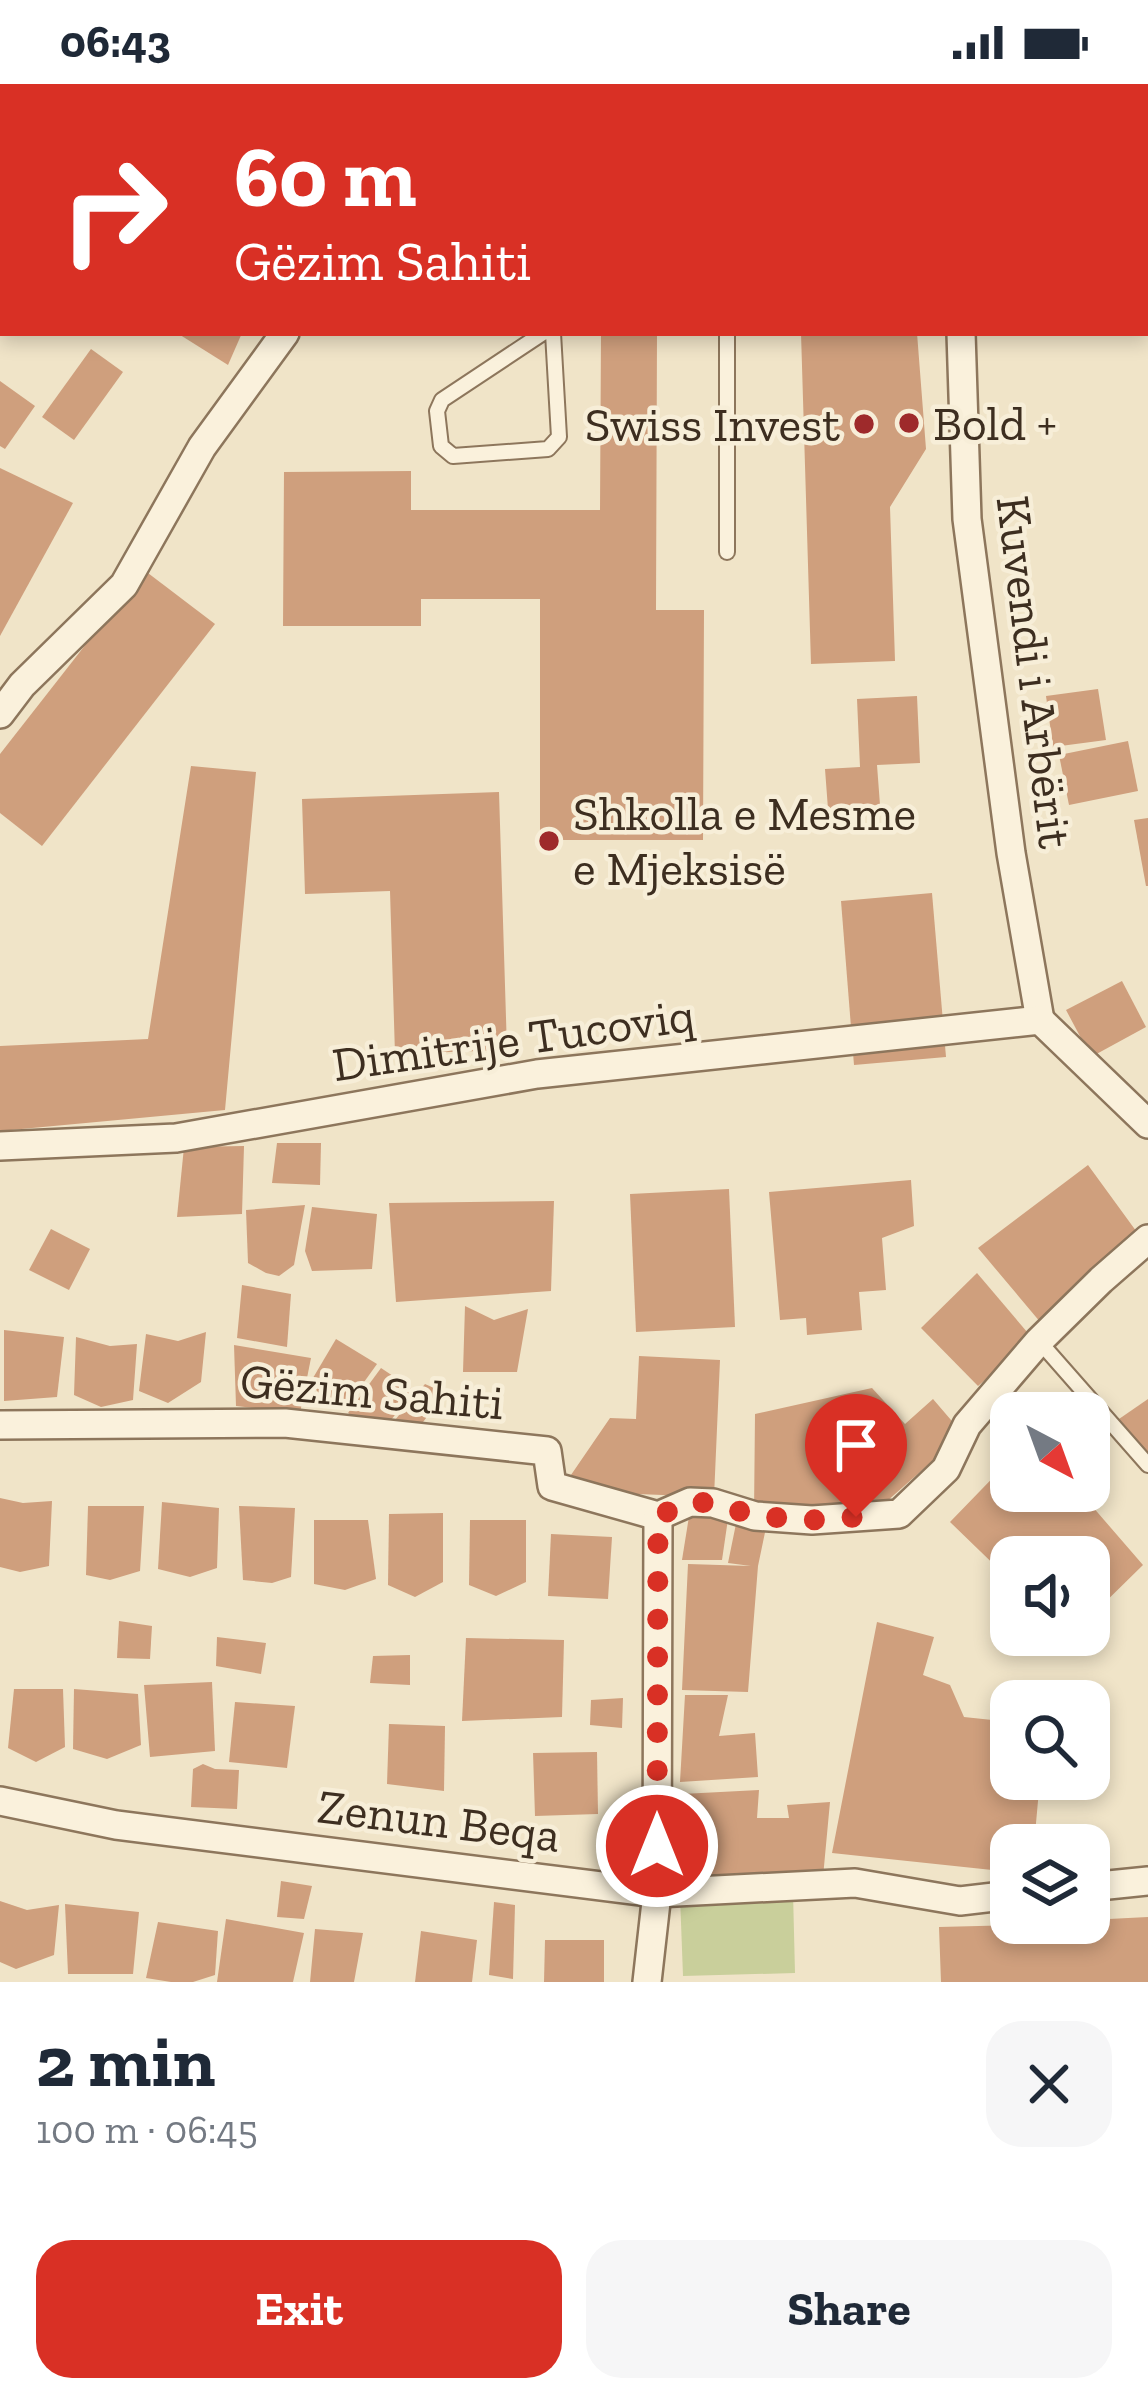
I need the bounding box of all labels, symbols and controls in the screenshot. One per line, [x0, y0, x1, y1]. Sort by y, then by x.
text: 06:43 [60, 15, 171, 69]
text: 60 m [234, 127, 417, 228]
icon: right [36, 132, 192, 288]
text: Gëzim Sahiti [234, 229, 531, 294]
place label: Bold + [933, 395, 1057, 452]
place label: Swiss Invest [585, 396, 840, 453]
marker: Bold + [896, 410, 922, 436]
marker: Swiss Invest [851, 411, 877, 437]
street label: Kuvendi i Arbërit [985, 492, 1084, 852]
place label: Shkolla e Mesme e Mjeksisë [573, 785, 916, 897]
marker: Shkolla e Mesme e Mjeksisë [536, 828, 562, 854]
street label: Dimitrije Tucoviq [329, 986, 698, 1093]
street label: Gëzim Sahiti [238, 1352, 506, 1431]
north arrow [990, 1392, 1110, 1512]
map controls [990, 1392, 1110, 1944]
pin [805, 1394, 907, 1517]
icon: arrive [823, 1412, 889, 1478]
button: sound [990, 1536, 1110, 1656]
button: search [990, 1680, 1110, 1800]
street label: Zenun Beqa [315, 1777, 563, 1864]
position arrow [594, 1783, 720, 1909]
button: layers [990, 1824, 1110, 1944]
text: 2 min [36, 2018, 215, 2104]
button: close [986, 2021, 1112, 2147]
text: 100 m · 06:45 [36, 2106, 258, 2153]
button: Exit [36, 2240, 562, 2378]
button: Share [586, 2240, 1112, 2378]

